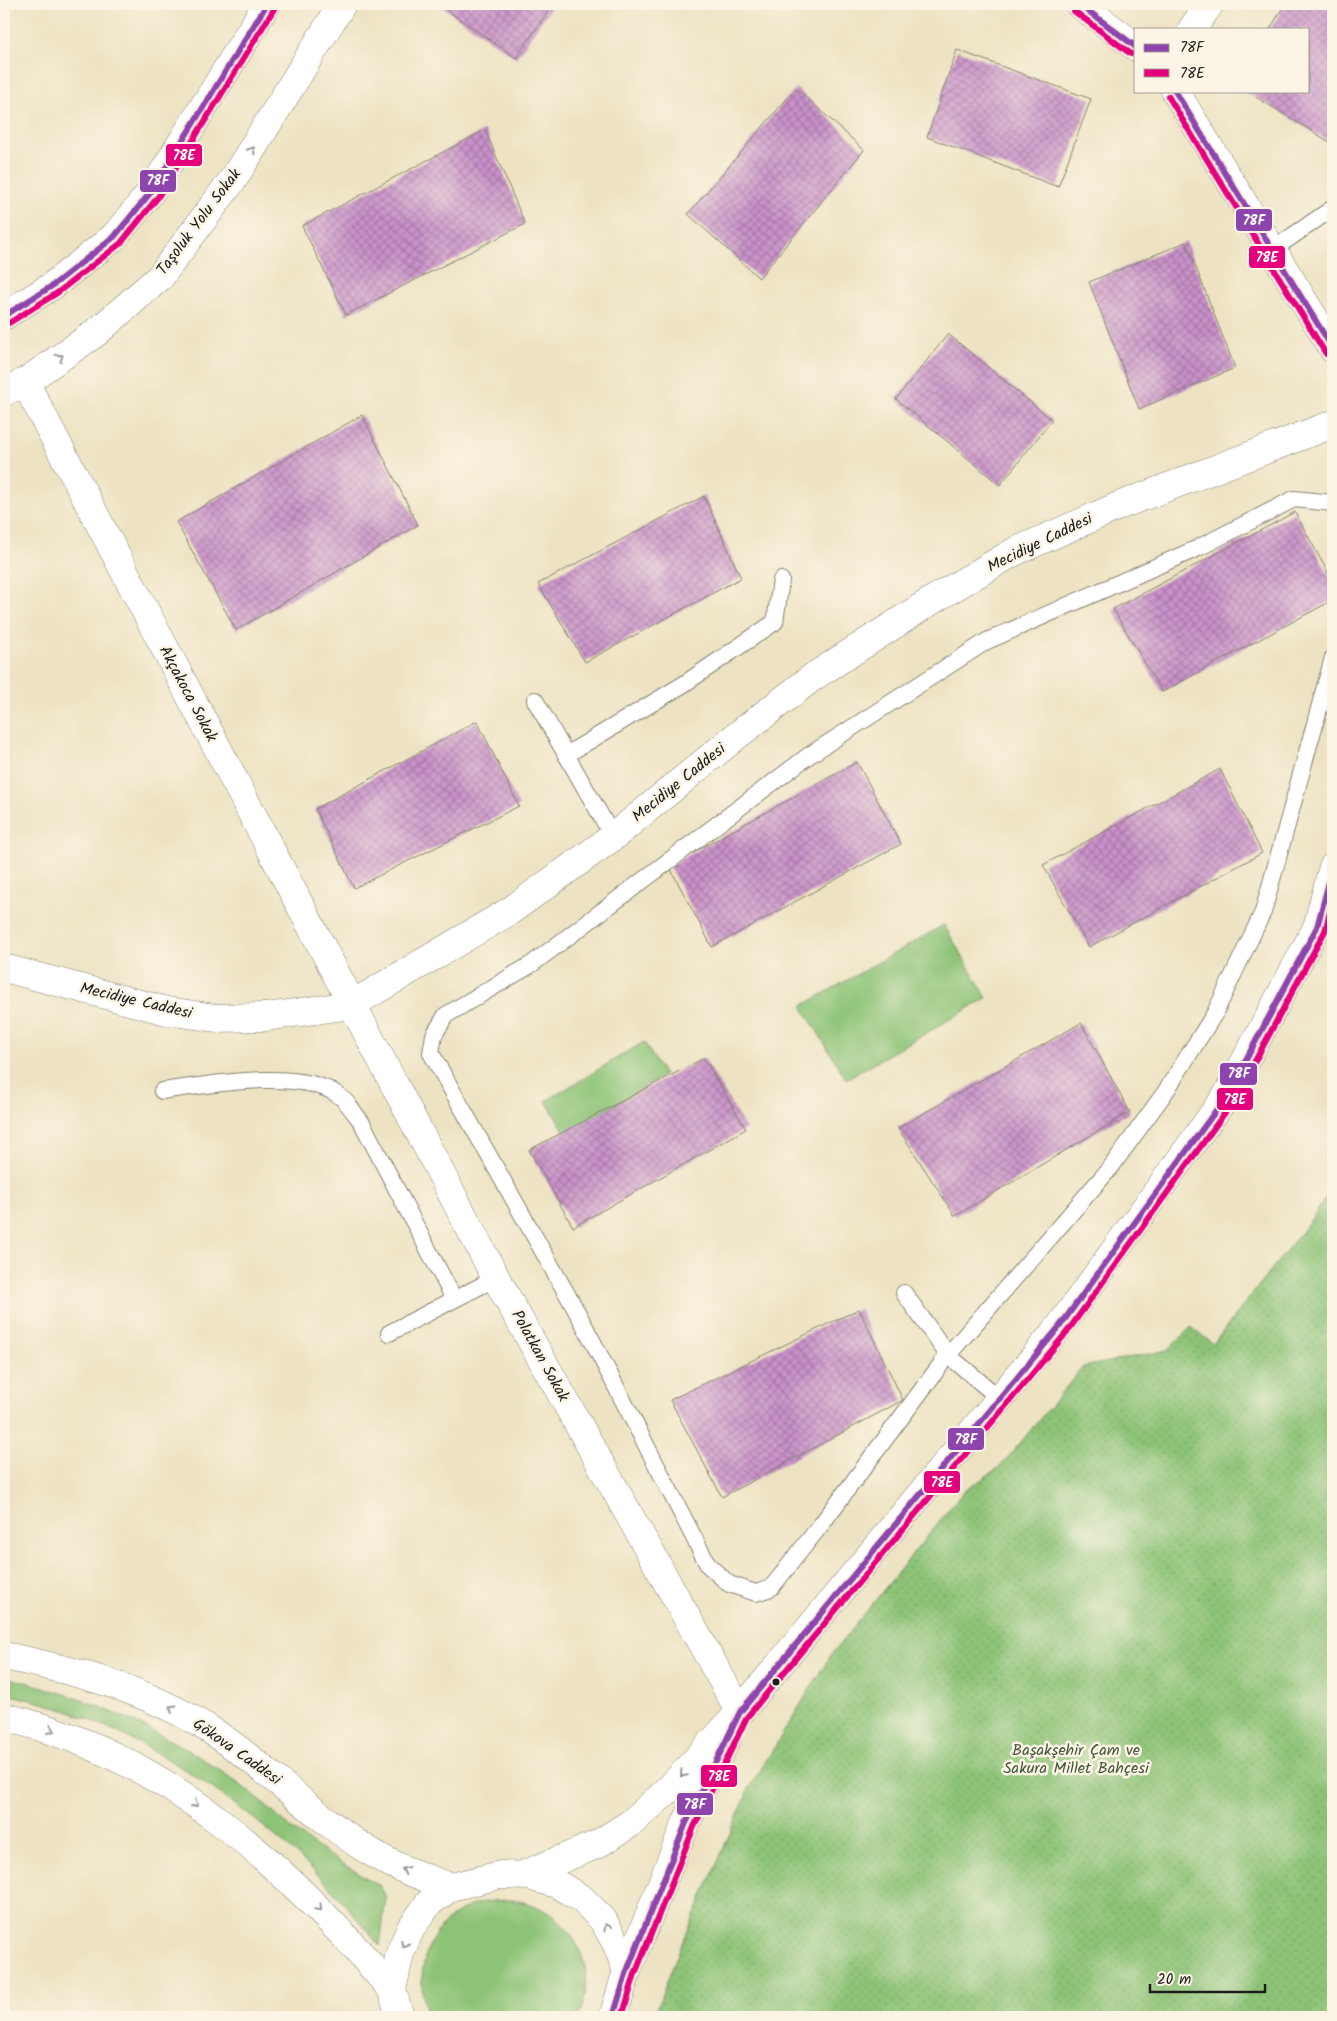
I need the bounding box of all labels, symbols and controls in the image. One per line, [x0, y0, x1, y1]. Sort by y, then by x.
legend [1134, 28, 1310, 92]
text: 78F [1180, 36, 1205, 60]
text: 78E [1180, 62, 1206, 86]
line badge: 78E [165, 143, 203, 167]
text: 78E [173, 145, 197, 167]
one-way arrow [245, 147, 255, 156]
street label: Taşoluk Yolu Sokak [150, 163, 248, 281]
line badge: 78F [139, 169, 177, 193]
text: 78F [147, 170, 171, 192]
line badge: 78F [1235, 208, 1273, 232]
text: 78F [1243, 210, 1267, 232]
line badge: 78E [1248, 245, 1286, 269]
text: 78E [1256, 247, 1280, 269]
one-way arrow [54, 354, 64, 363]
street label: Mecidiye Caddesi [983, 506, 1098, 579]
street label: Akçakoca Sokak [152, 641, 224, 747]
street label: Mecidiye Caddesi [627, 736, 732, 829]
street label: Mecidiye Caddesi [77, 976, 196, 1026]
line badge: 78F [1219, 1062, 1258, 1086]
text: 78F [1228, 1063, 1252, 1085]
line badge: 78E [1216, 1087, 1254, 1111]
text: 78E [1224, 1089, 1248, 1111]
street label: Polatkan Sokak [504, 1305, 576, 1407]
line badge: 78F [947, 1427, 985, 1451]
text: 78F [955, 1429, 979, 1451]
line badge: 78E [923, 1470, 961, 1494]
text: 78E [931, 1472, 955, 1494]
unlabelled marker [771, 1677, 781, 1687]
one-way arrow [168, 1704, 177, 1714]
street label: Gökova Caddesi [188, 1712, 287, 1793]
one-way arrow [46, 1724, 54, 1734]
park label: Başakşehir Çam ve Sakura Millet Bahçesi [1003, 1738, 1150, 1781]
line badge: 78E [700, 1764, 738, 1788]
text: 78E [708, 1766, 732, 1788]
one-way arrow [680, 1768, 689, 1777]
line badge: 78F [676, 1792, 714, 1816]
text: 78F [684, 1794, 708, 1816]
one-way arrow [189, 1798, 199, 1807]
one-way arrow [401, 1866, 410, 1876]
one-way arrow [313, 1902, 322, 1911]
one-way arrow [603, 1924, 613, 1933]
one-way arrow [399, 1939, 410, 1948]
scale bar [1150, 1961, 1264, 1993]
text: 20 m [1157, 1968, 1191, 1992]

